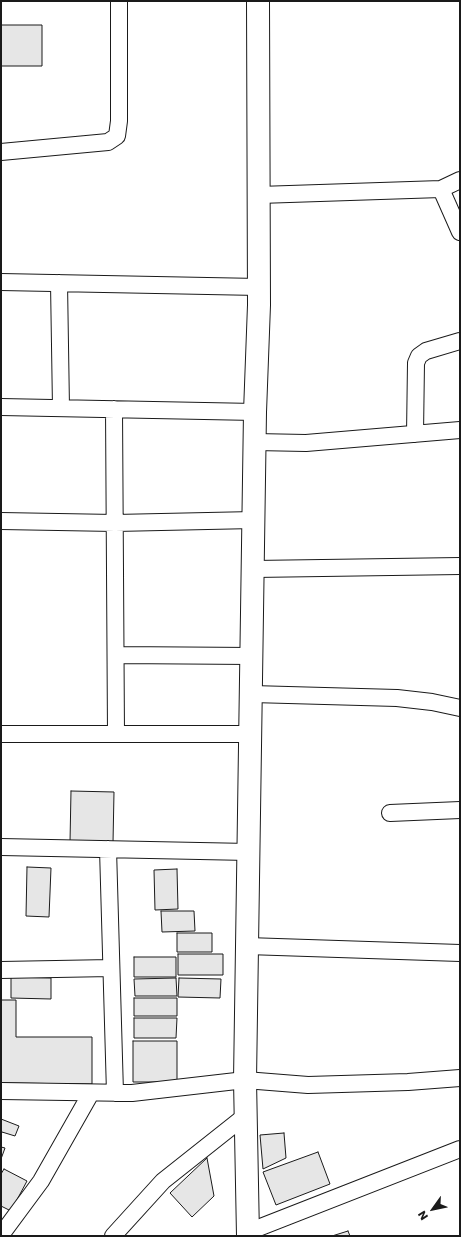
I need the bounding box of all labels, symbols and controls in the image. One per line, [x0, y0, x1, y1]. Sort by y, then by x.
north arrow [413, 1189, 453, 1229]
text: N [414, 1208, 432, 1223]

